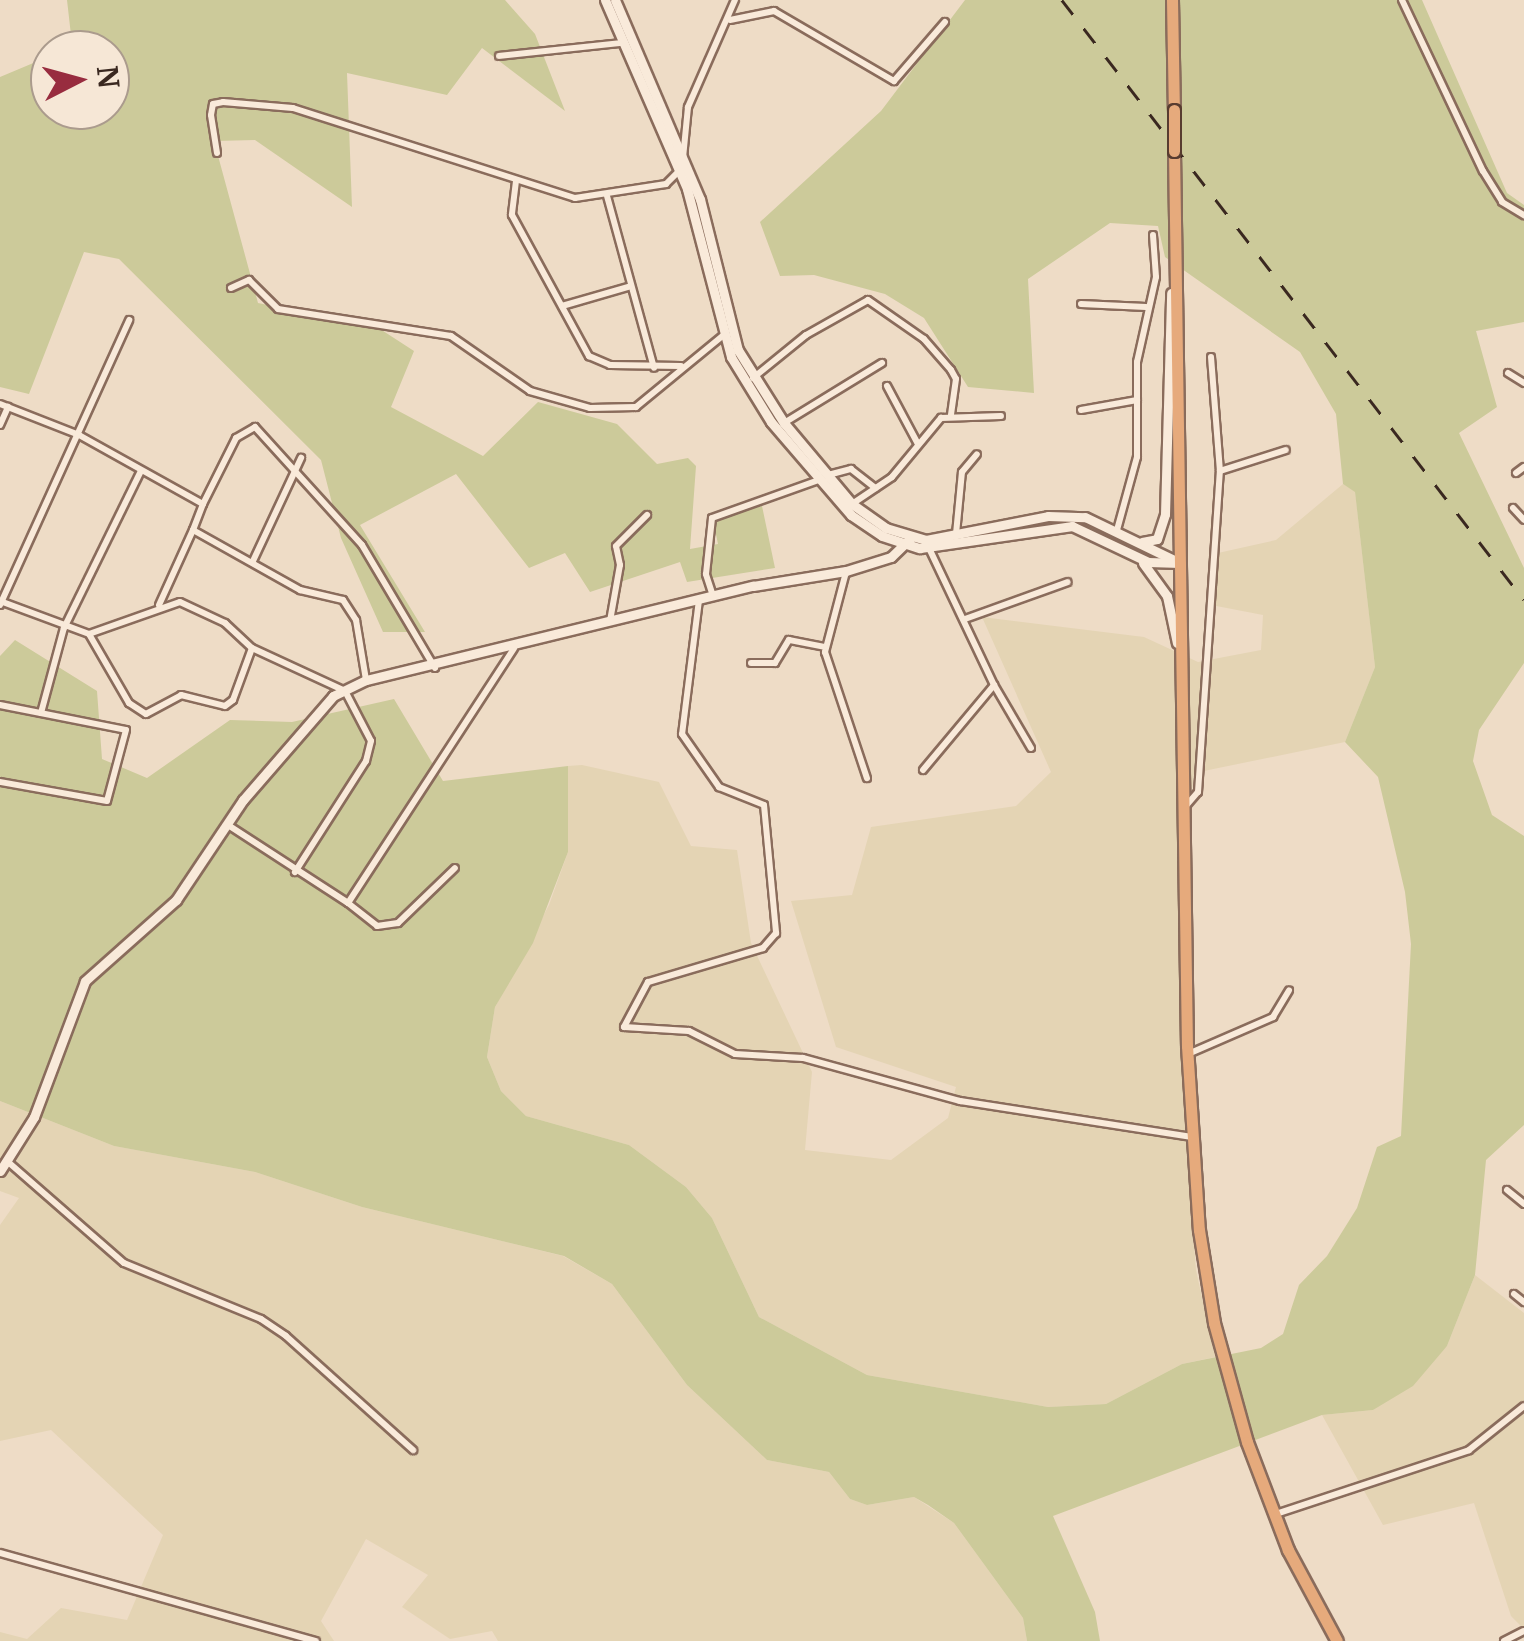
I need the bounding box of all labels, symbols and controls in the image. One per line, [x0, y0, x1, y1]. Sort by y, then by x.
north arrow [30, 30, 130, 130]
text: N [89, 64, 127, 90]

